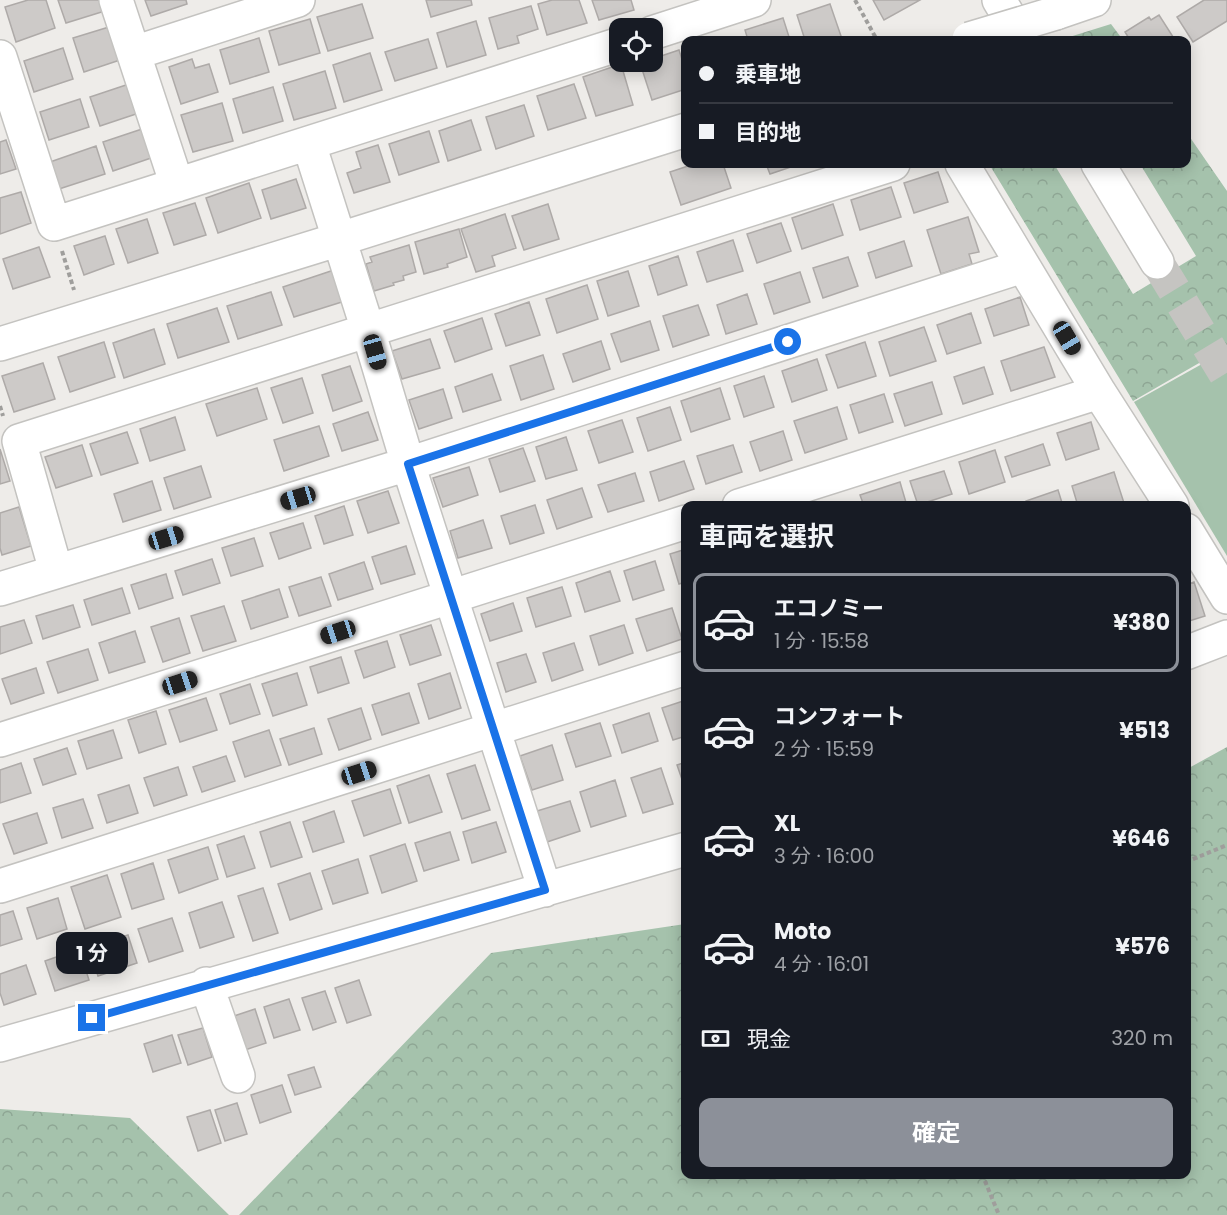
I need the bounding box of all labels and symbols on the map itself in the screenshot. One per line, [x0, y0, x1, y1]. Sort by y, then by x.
car [1050, 318, 1084, 358]
route start [774, 328, 801, 355]
car [361, 332, 389, 372]
car [278, 484, 318, 512]
car [146, 524, 186, 552]
car [318, 618, 358, 646]
car [160, 669, 200, 697]
car [339, 759, 379, 787]
callout: 1 分 [56, 931, 128, 973]
route end [78, 1004, 105, 1031]

